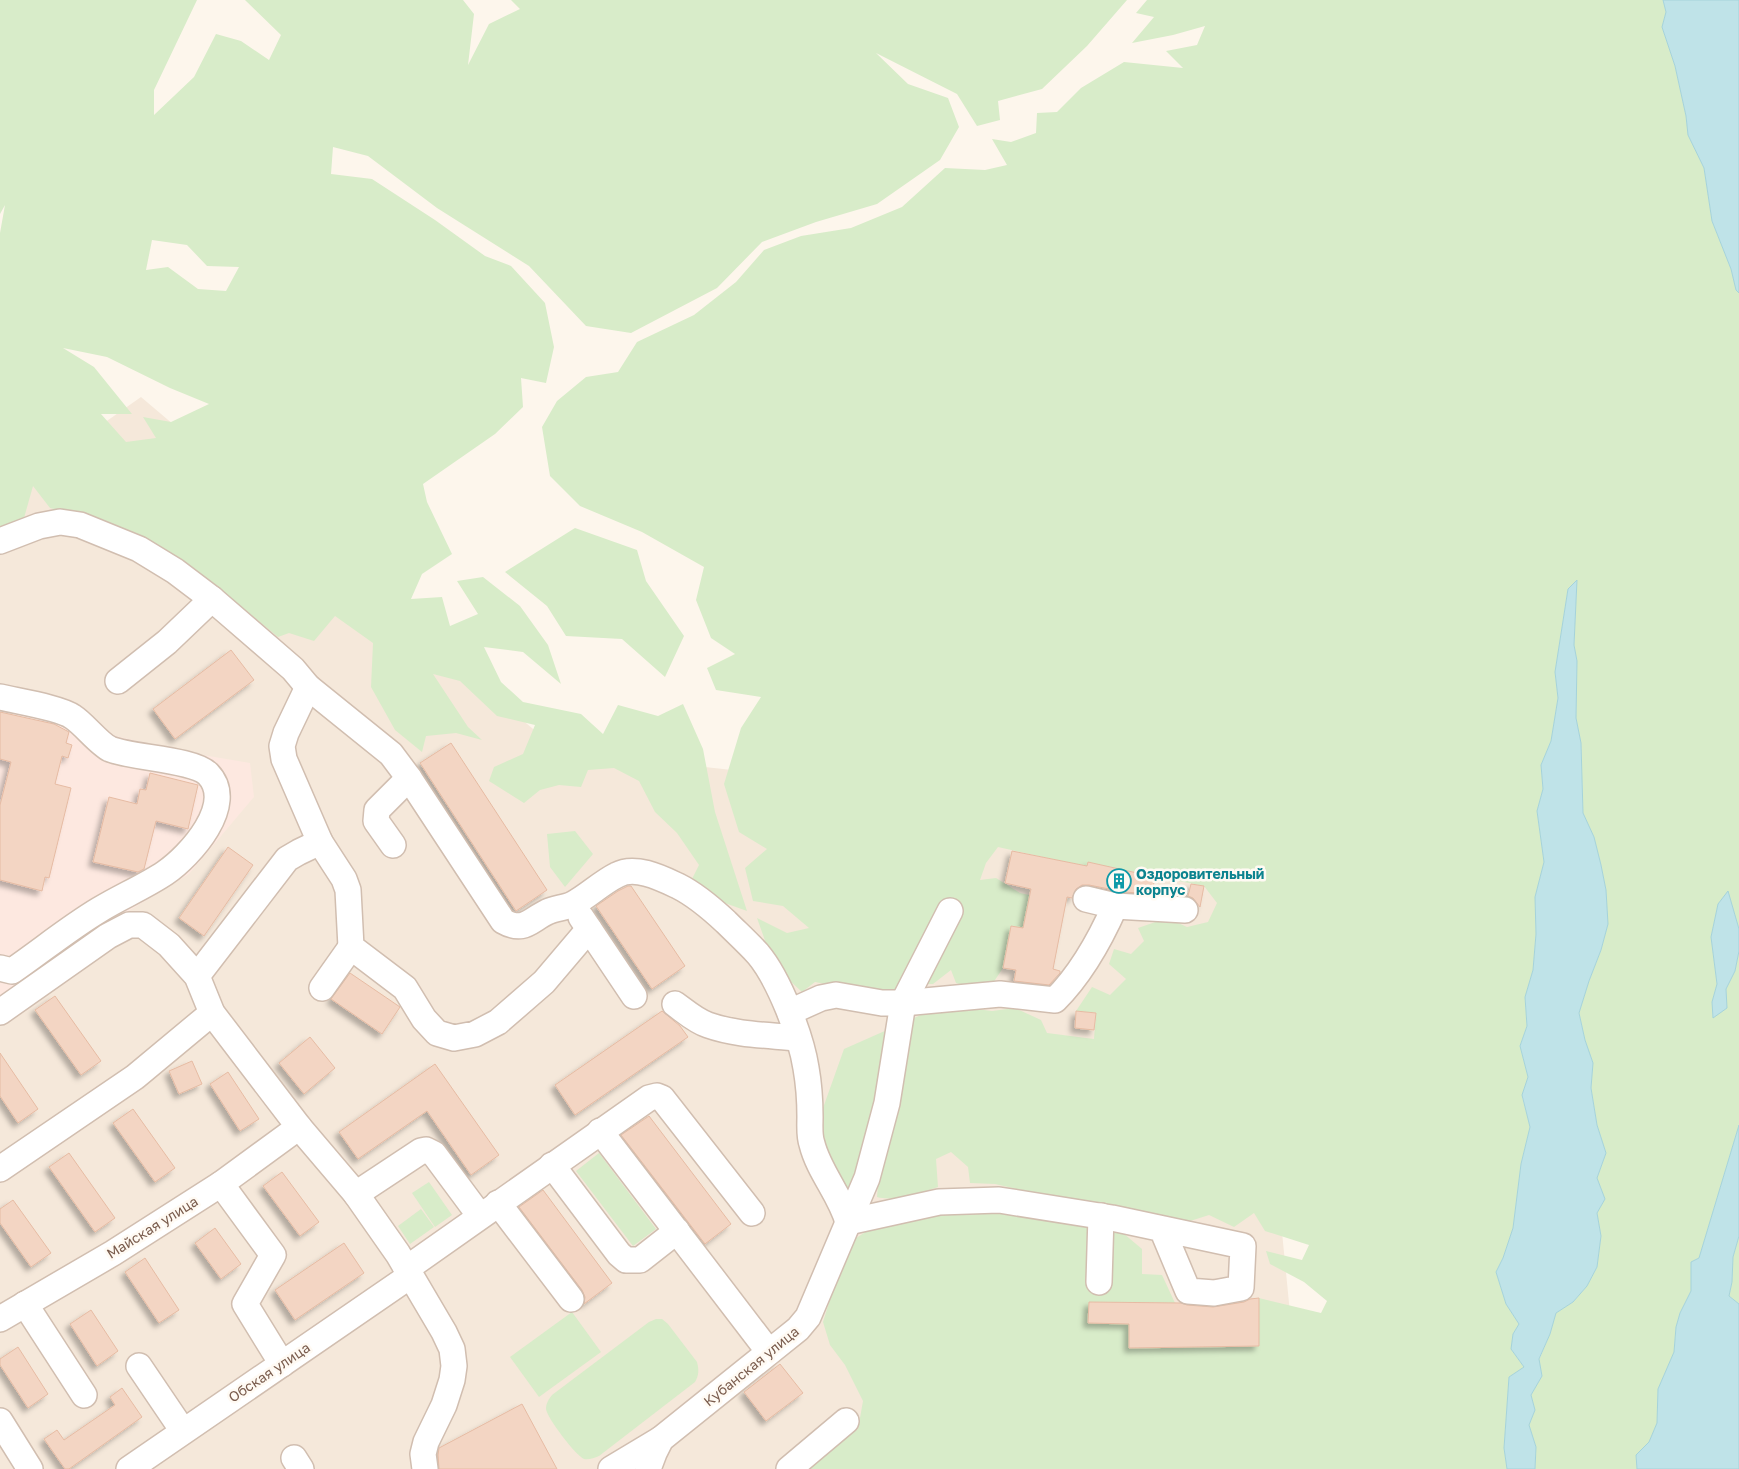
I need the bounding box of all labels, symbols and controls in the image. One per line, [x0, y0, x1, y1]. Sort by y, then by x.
place label: Оздоровительный корпус [1136, 865, 1264, 898]
building icon: Оздоровительный корпус [1106, 868, 1132, 894]
street label: Майская улица [103, 1192, 201, 1262]
street label: Кубанская улица [700, 1322, 802, 1410]
street label: Обская улица [225, 1338, 313, 1406]

